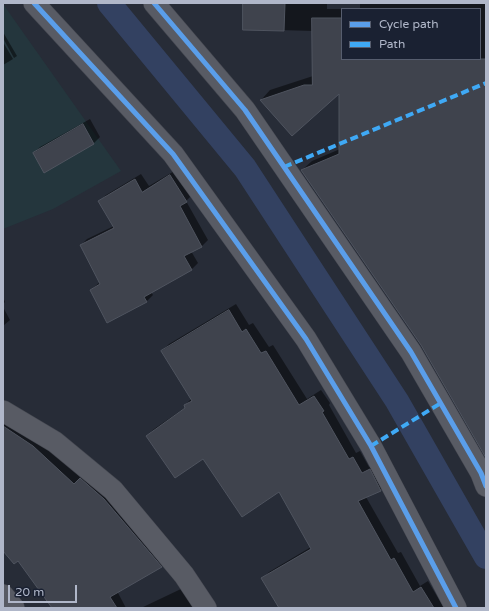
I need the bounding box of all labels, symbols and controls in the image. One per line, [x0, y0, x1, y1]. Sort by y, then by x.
legend [341, 8, 481, 60]
text: Cycle path [379, 17, 438, 31]
text: Path [379, 37, 405, 51]
scale bar [10, 577, 79, 603]
text: 20 m [15, 585, 44, 599]

